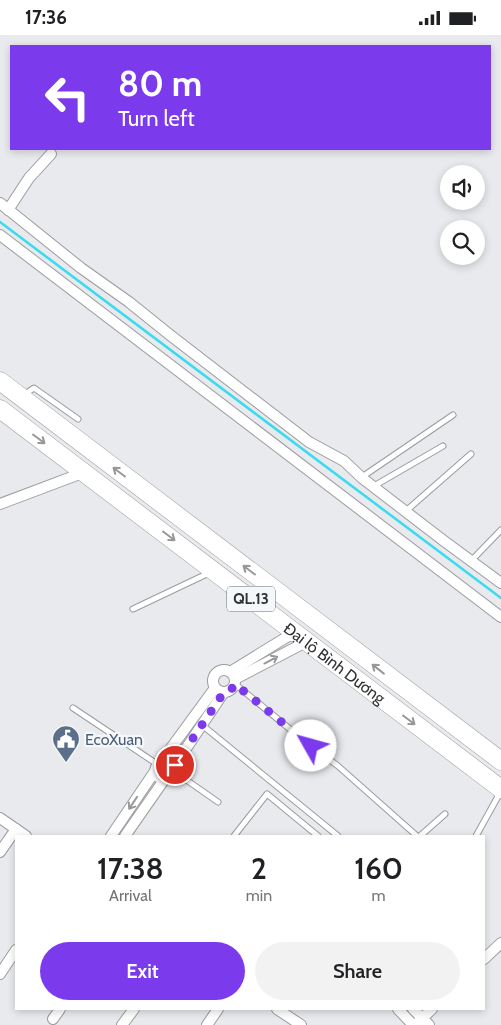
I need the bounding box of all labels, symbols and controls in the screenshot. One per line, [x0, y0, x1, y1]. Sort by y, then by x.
text: 17:36 [25, 6, 67, 29]
text: 80 m [118, 62, 202, 105]
icon: left [35, 65, 100, 130]
text: Turn left [118, 105, 195, 132]
map controls [440, 165, 485, 265]
button: sound [440, 165, 485, 210]
button: search [440, 220, 485, 265]
one-way arrow [32, 433, 45, 444]
one-way arrow [112, 467, 126, 477]
one-way arrow [162, 531, 175, 542]
one-way arrow [242, 565, 256, 575]
road number: QL.13 [227, 587, 275, 611]
street label: Đại lộ Bình Dương [280, 618, 390, 708]
one-way arrow [263, 655, 278, 665]
one-way arrow [372, 663, 385, 674]
one-way arrow [402, 715, 416, 725]
position arrow [284, 719, 336, 771]
public building icon: EcoXuan [51, 724, 81, 763]
place label: EcoXuan [85, 730, 143, 749]
pin [154, 744, 196, 786]
icon: arrive [161, 751, 189, 779]
one-way arrow [128, 796, 138, 810]
text: 17:38 [97, 850, 164, 887]
text: 2 [251, 850, 267, 887]
text: 160 [354, 850, 403, 887]
text: Arrival [109, 886, 152, 905]
text: min [246, 886, 272, 905]
text: m [372, 886, 386, 905]
button: Exit [40, 942, 245, 1000]
button: Share [255, 942, 460, 1000]

